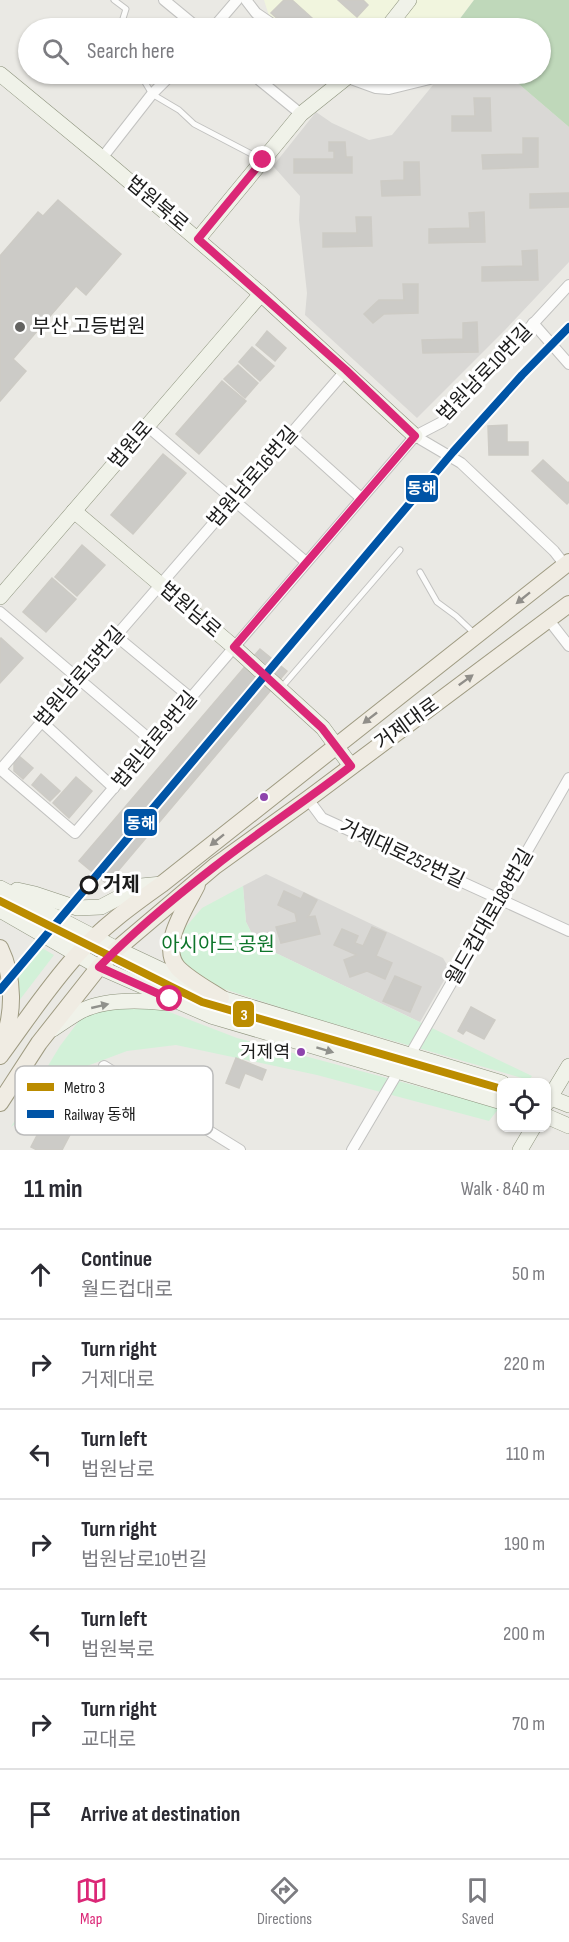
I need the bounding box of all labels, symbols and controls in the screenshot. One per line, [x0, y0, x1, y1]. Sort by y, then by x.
search box [18, 18, 551, 84]
icon: search [39, 35, 72, 68]
text: Search here [87, 38, 174, 65]
route end [249, 146, 275, 172]
street label: 법원북로 [121, 171, 193, 237]
place label: 부산 고등법원 [32, 315, 146, 339]
street label: 법원남로10번길 [432, 319, 538, 427]
marker: 부산 고등법원 [13, 320, 27, 334]
street label: 법원로 [104, 416, 158, 474]
street label: 법원남로16번길 [203, 422, 303, 532]
line badge: 동해 [405, 474, 439, 503]
text: 동해 [407, 480, 437, 499]
street label: 법원남로 [154, 577, 226, 643]
one-way arrow [516, 592, 531, 604]
street label: 법원남로15번길 [30, 622, 130, 732]
one-way arrow [458, 674, 474, 686]
street label: 법원남로9번길 [107, 687, 203, 793]
street label: 거제대로 [370, 693, 444, 755]
one-way arrow [362, 712, 377, 724]
unlabelled marker [258, 791, 270, 803]
line badge: 동해 [123, 808, 158, 837]
text: 동해 [126, 815, 156, 834]
street label: 거제대로252번길 [336, 815, 468, 893]
one-way arrow [209, 833, 225, 846]
street label: 월드컵대로188번길 [441, 845, 539, 989]
place label: 거제 [103, 873, 140, 897]
marker: 거제 [80, 876, 98, 894]
park label: 아시아드 공원 [161, 933, 275, 957]
route start [156, 985, 182, 1011]
line badge: 3 [232, 1000, 255, 1028]
one-way arrow [90, 1001, 109, 1010]
text: 3 [240, 1006, 248, 1025]
place label: 거제역 [240, 1042, 290, 1063]
marker: 거제역 [295, 1046, 307, 1058]
one-way arrow [316, 1046, 334, 1055]
legend [15, 1066, 213, 1135]
map controls [497, 1078, 551, 1132]
button: locate [497, 1078, 551, 1132]
text: Metro 3 [64, 1079, 105, 1098]
text: Railway 동해 [64, 1106, 136, 1125]
text: 11 min [24, 1174, 83, 1205]
text: Walk · 840 m [461, 1177, 545, 1201]
text: Continue [81, 1246, 152, 1273]
icon: ahead [24, 1258, 57, 1291]
text: 50 m [512, 1262, 545, 1286]
text: 월드컵대로 [81, 1278, 173, 1302]
text: Turn right [81, 1336, 157, 1363]
icon: right [24, 1348, 57, 1381]
text: 220 m [504, 1352, 545, 1376]
text: 거제대로 [81, 1368, 155, 1392]
text: Turn left [81, 1426, 147, 1453]
icon: left [24, 1438, 57, 1471]
text: 110 m [506, 1442, 545, 1466]
text: 법원남로 [81, 1458, 155, 1482]
text: Turn right [81, 1516, 157, 1543]
icon: right [24, 1528, 57, 1561]
text: 190 m [504, 1532, 545, 1556]
text: 법원남로10번길 [81, 1548, 207, 1572]
text: Turn left [81, 1606, 147, 1633]
icon: left [24, 1618, 57, 1651]
text: 200 m [503, 1622, 545, 1646]
text: 법원북로 [81, 1638, 155, 1662]
text: Turn right [81, 1696, 157, 1723]
icon: right [24, 1708, 57, 1741]
text: 70 m [512, 1712, 545, 1736]
text: 교대로 [81, 1728, 136, 1752]
icon: arrive [24, 1798, 57, 1831]
text: Arrive at destination [81, 1801, 240, 1828]
tab: Map [75, 1874, 108, 1929]
tab: Directions [257, 1874, 312, 1929]
tab: Saved [461, 1874, 494, 1929]

